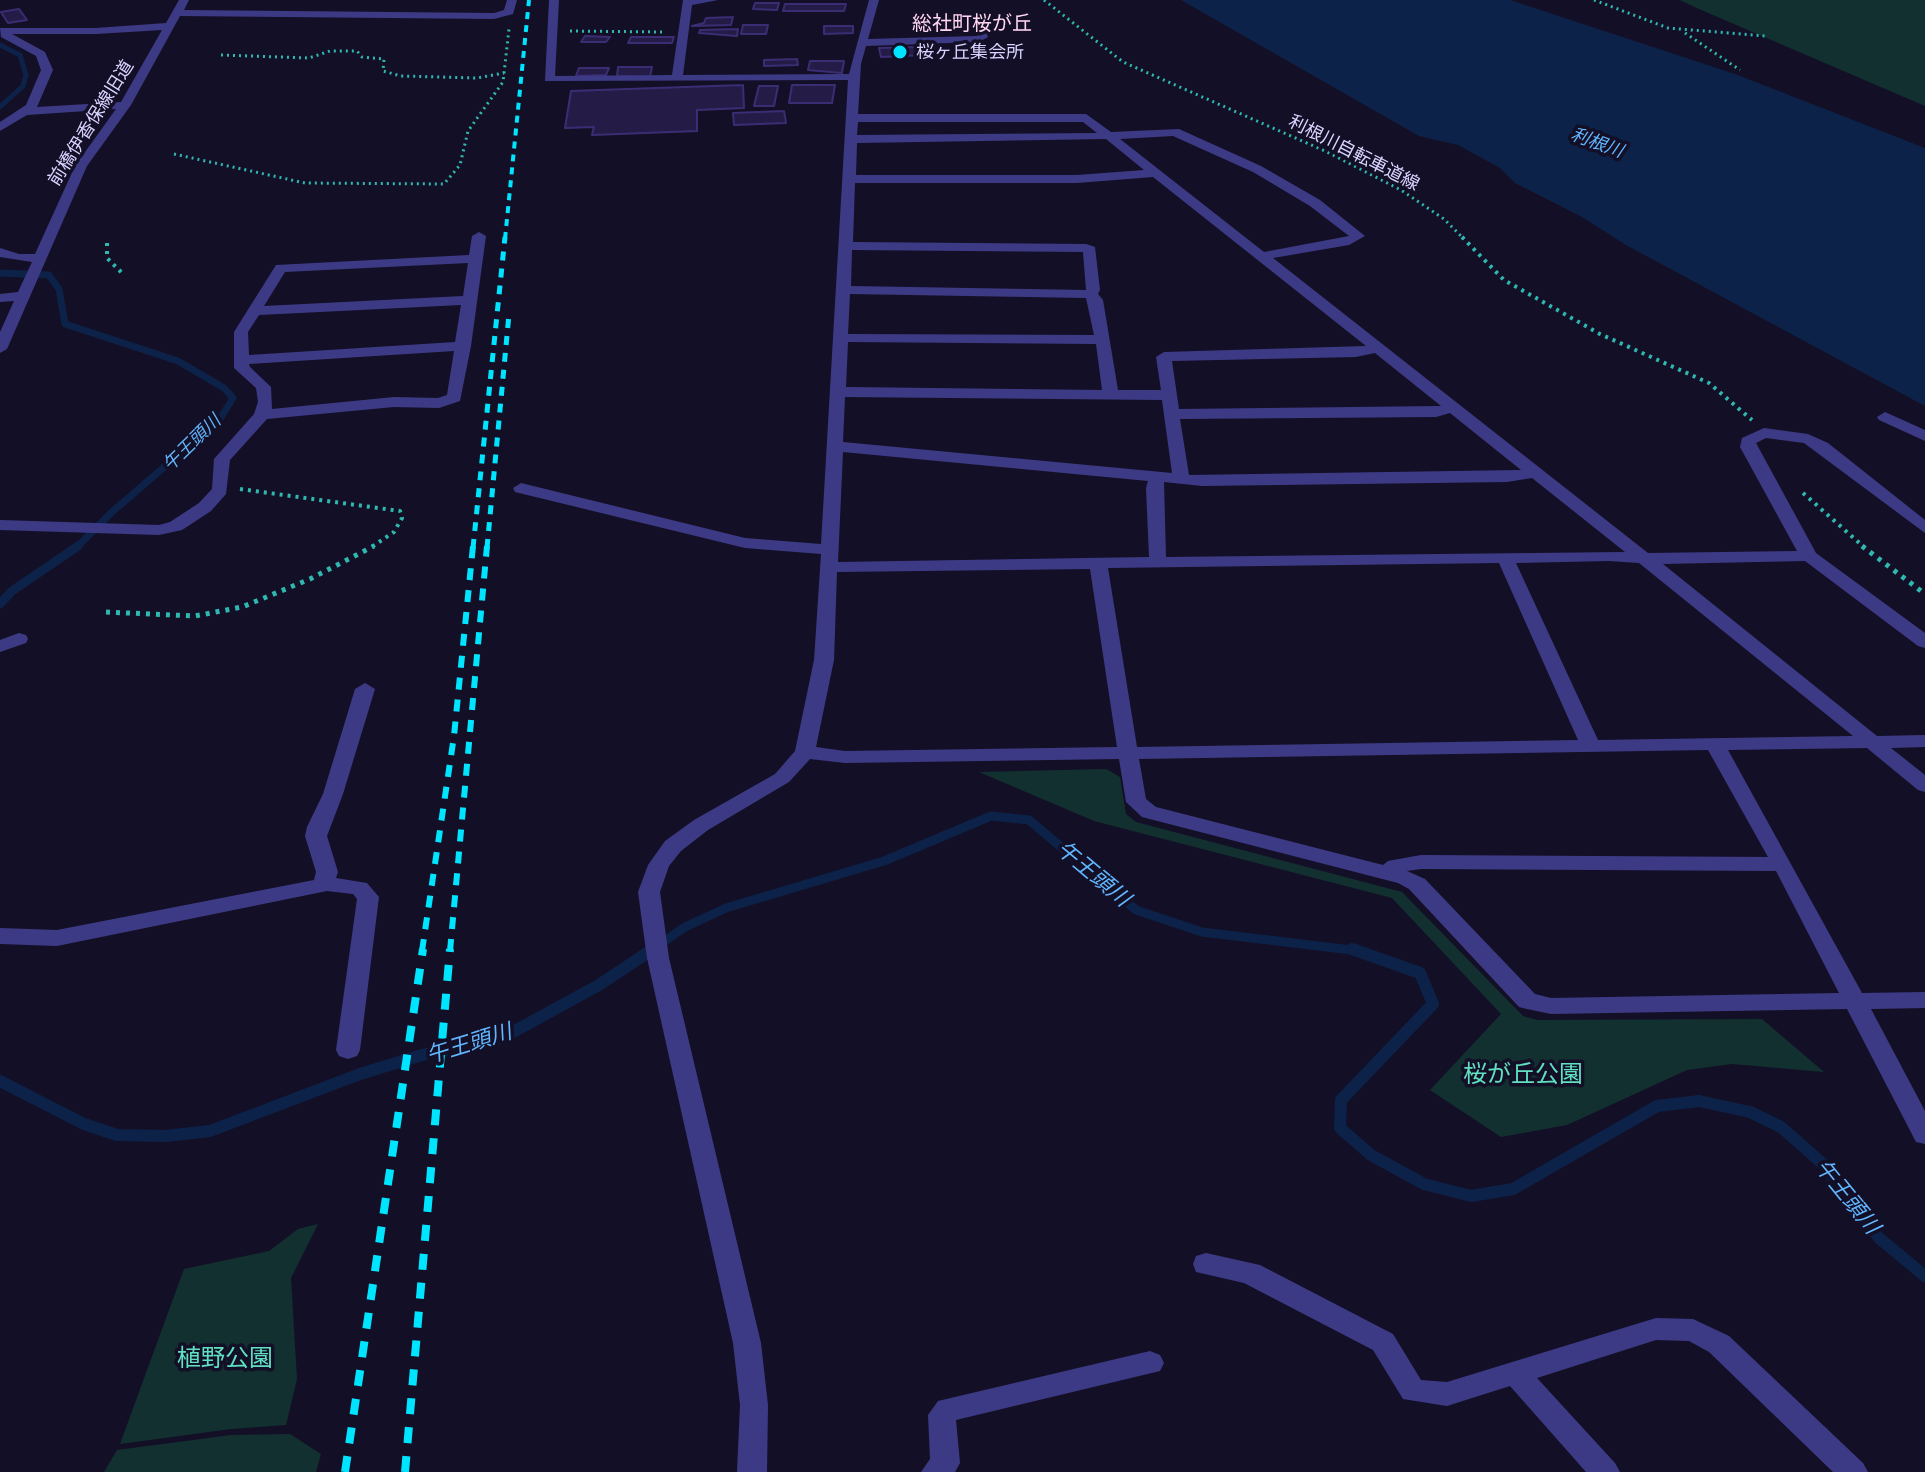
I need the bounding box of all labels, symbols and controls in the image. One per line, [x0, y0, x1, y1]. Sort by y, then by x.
district label: 総社町桜が丘 [912, 12, 1032, 36]
place label: 桜ヶ丘集会所 [916, 41, 1024, 63]
marker: 桜ヶ丘集会所 [891, 43, 909, 61]
street label: 前橋伊香保線旧道 [44, 56, 138, 190]
street label: 利根川自転車道線 [1285, 111, 1423, 195]
water label: 利根川 [1568, 124, 1626, 162]
water label: 午王頭川 [159, 410, 225, 476]
water label: 午王頭川 [1051, 836, 1135, 912]
water label: 午王頭川 [423, 1019, 515, 1069]
park label: 桜が丘公園 [1463, 1061, 1583, 1089]
water label: 午王頭川 [1809, 1154, 1885, 1240]
park label: 植野公園 [177, 1345, 273, 1373]

